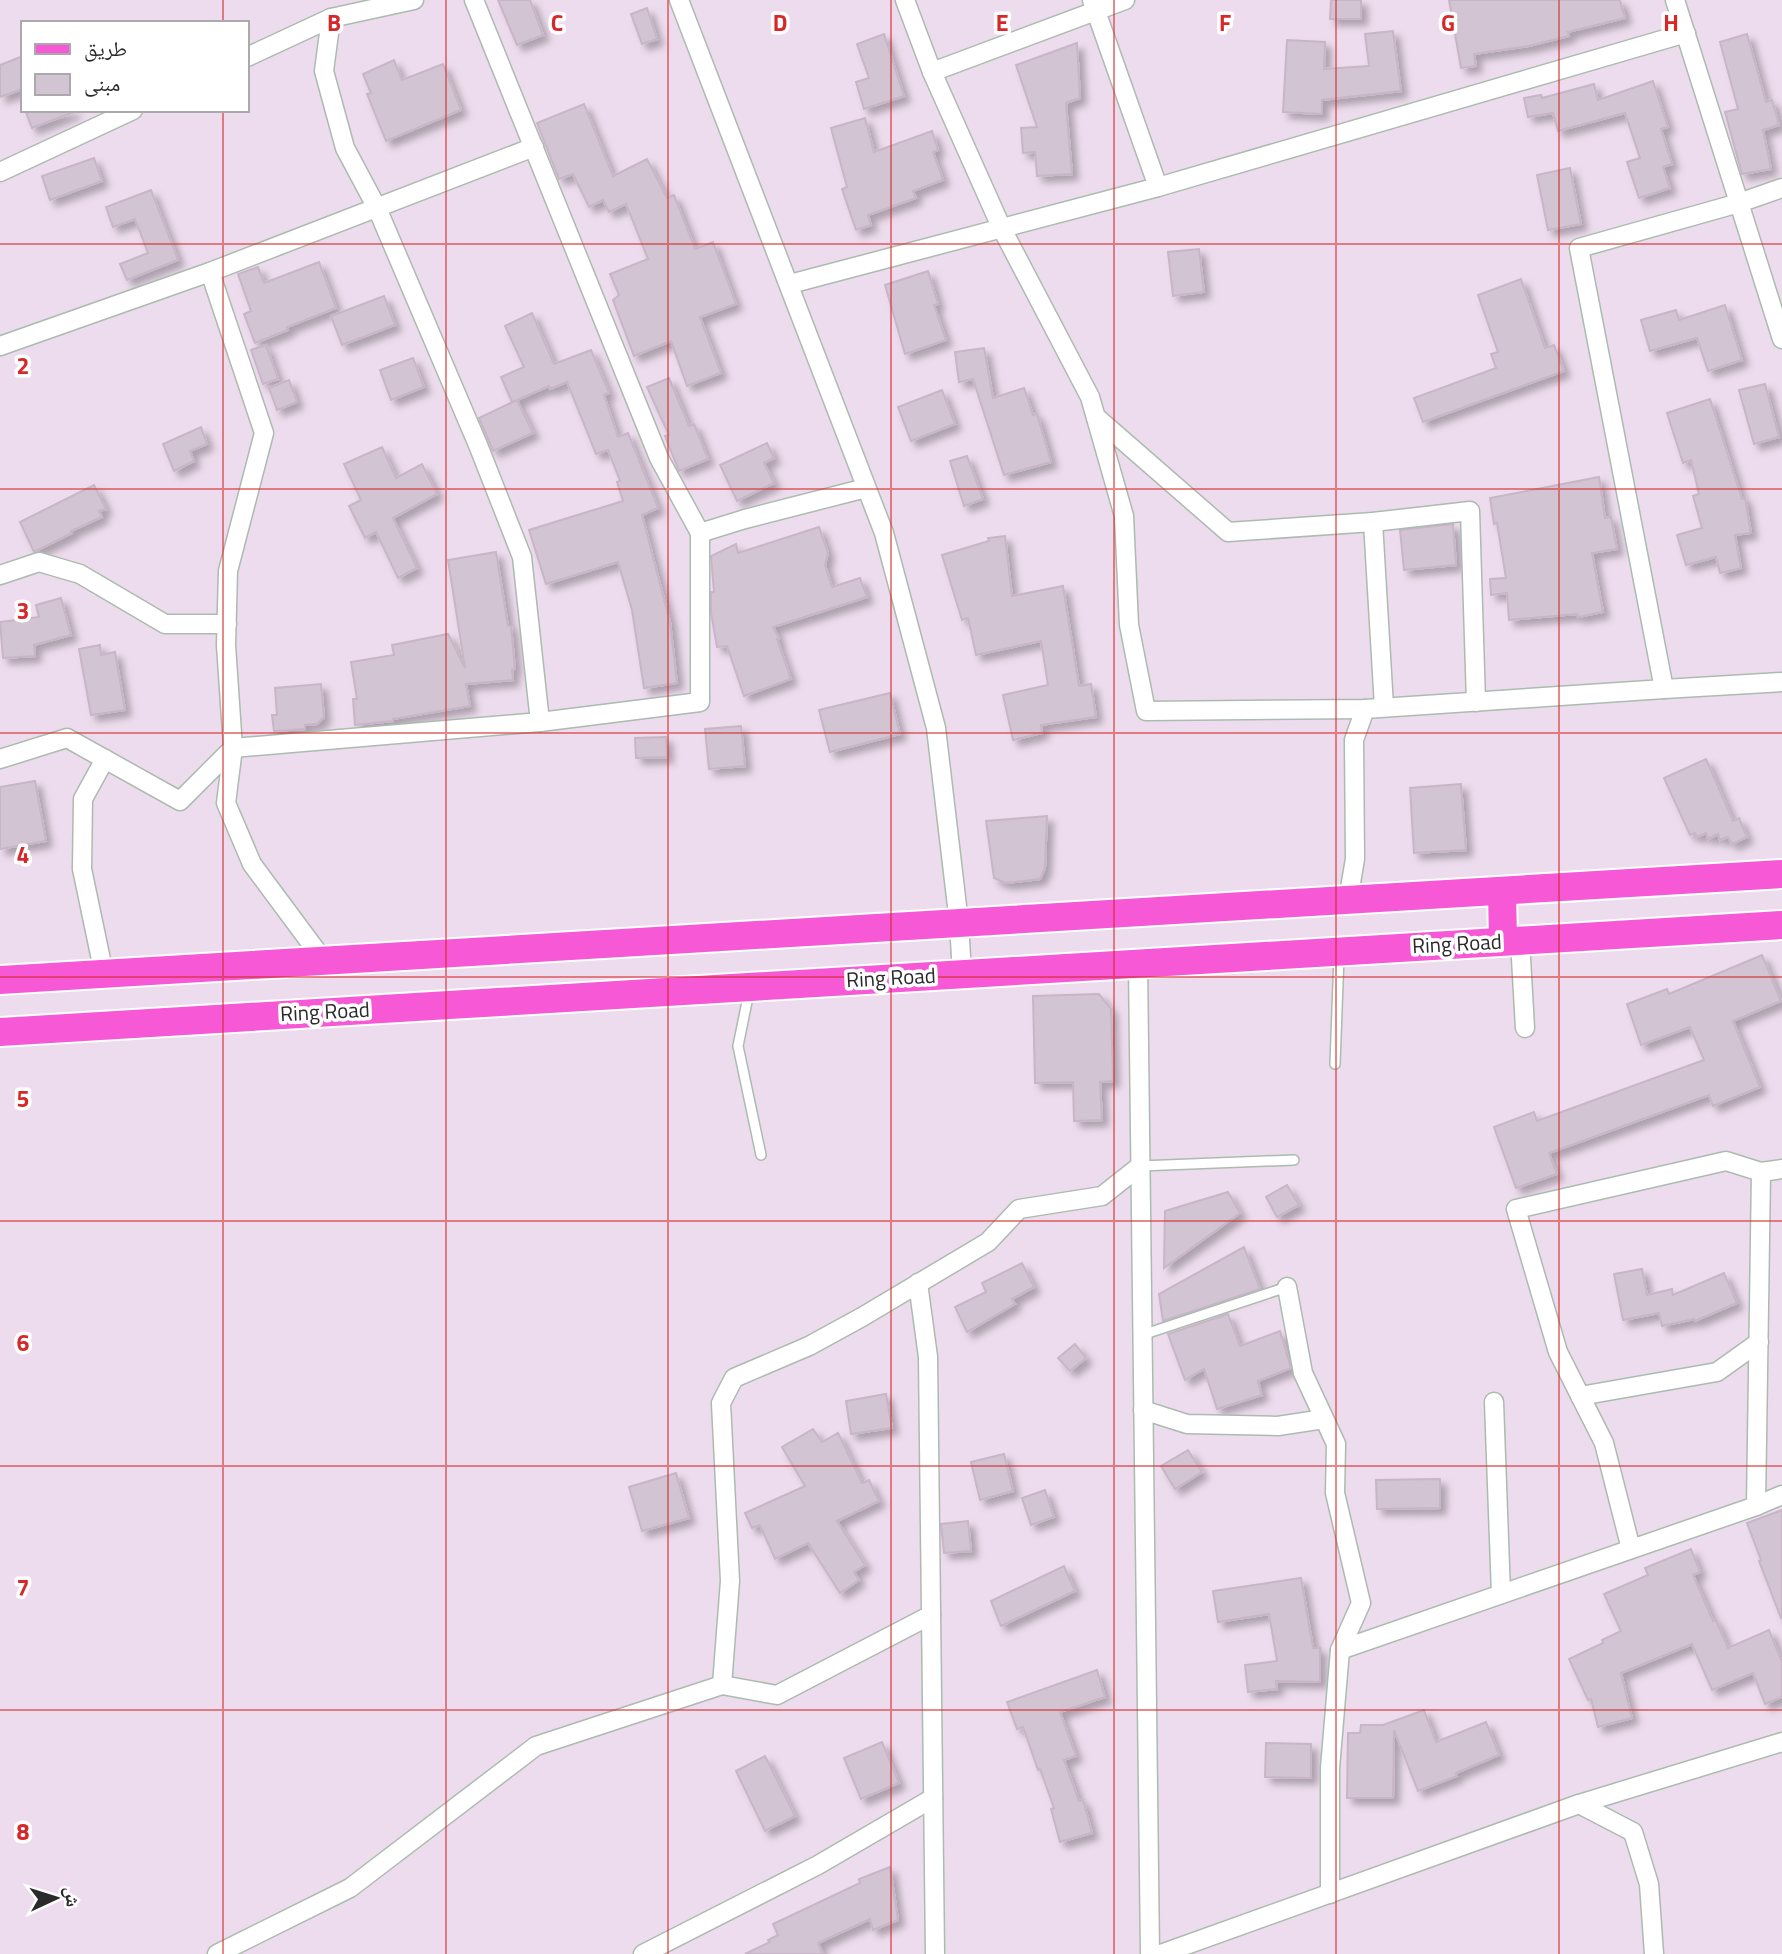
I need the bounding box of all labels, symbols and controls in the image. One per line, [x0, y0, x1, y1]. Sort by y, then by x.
text: B [327, 5, 341, 40]
text: C [551, 5, 563, 40]
text: D [773, 5, 787, 40]
text: E [996, 5, 1008, 40]
text: F [1219, 5, 1231, 40]
text: G [1441, 5, 1455, 40]
text: H [1663, 5, 1679, 40]
legend [21, 21, 248, 112]
text: طريق [84, 32, 127, 64]
text: مبنى [84, 67, 120, 99]
text: 2 [17, 348, 29, 383]
text: 3 [17, 593, 29, 628]
text: 4 [17, 837, 29, 872]
street label: Ring Road [1411, 925, 1503, 961]
street label: Ring Road [845, 959, 937, 995]
street label: Ring Road [279, 993, 371, 1029]
text: 5 [17, 1081, 29, 1116]
text: 6 [17, 1325, 30, 1360]
text: 7 [17, 1570, 29, 1605]
text: 8 [17, 1814, 30, 1849]
north arrow [21, 1863, 91, 1933]
text: ش [58, 1886, 89, 1908]

